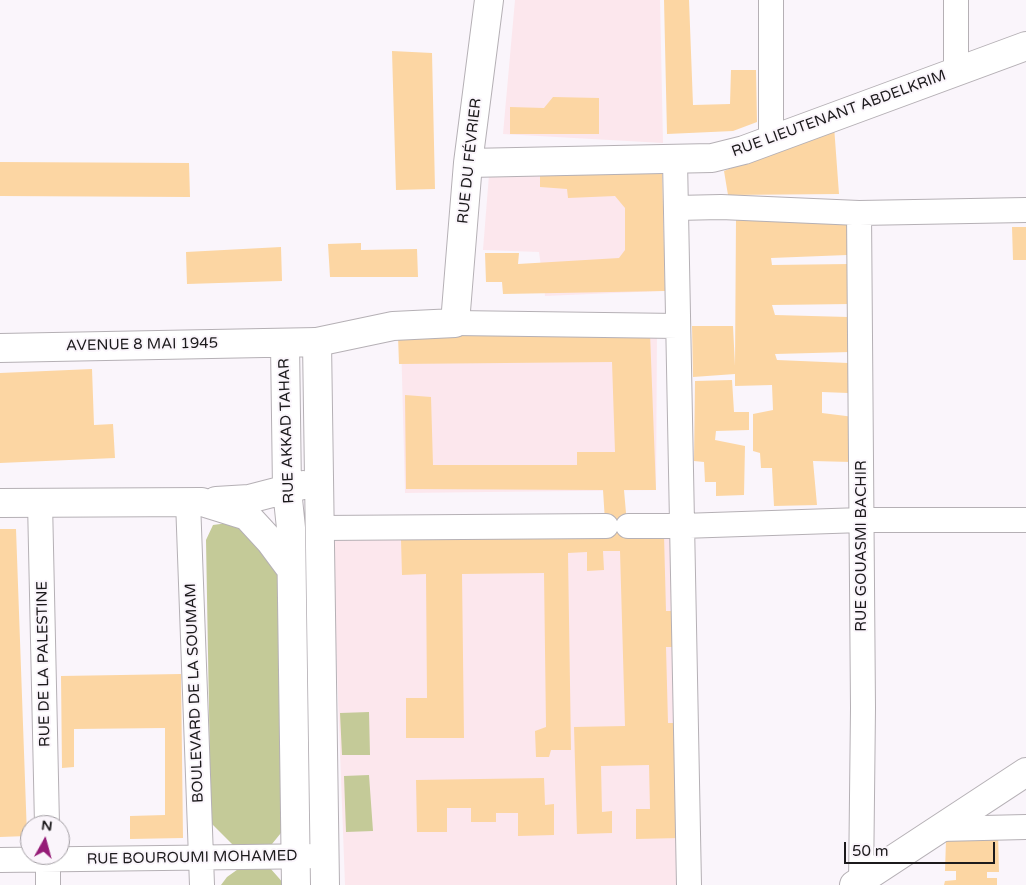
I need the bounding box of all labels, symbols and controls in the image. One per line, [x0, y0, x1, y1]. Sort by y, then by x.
street label: RUE LIEUTENANT ABDELKRIM [729, 67, 949, 161]
street label: RUE DU FÉVRIER [454, 97, 486, 225]
street label: AVENUE 8 MAI 1945 [66, 335, 218, 355]
street label: RUE AKKAD TAHAR [275, 358, 299, 504]
street label: RUE GOUASMI BACHIR [853, 460, 871, 632]
street label: RUE DE LA PALESTINE [34, 581, 54, 747]
street label: BOULEVARD DE LA SOUMAM [182, 583, 208, 803]
north arrow [20, 815, 70, 865]
text: N [40, 816, 53, 835]
scale bar [846, 832, 997, 864]
text: 50 m [852, 842, 889, 860]
street label: RUE BOUROUMI MOHAMED [86, 847, 298, 869]

